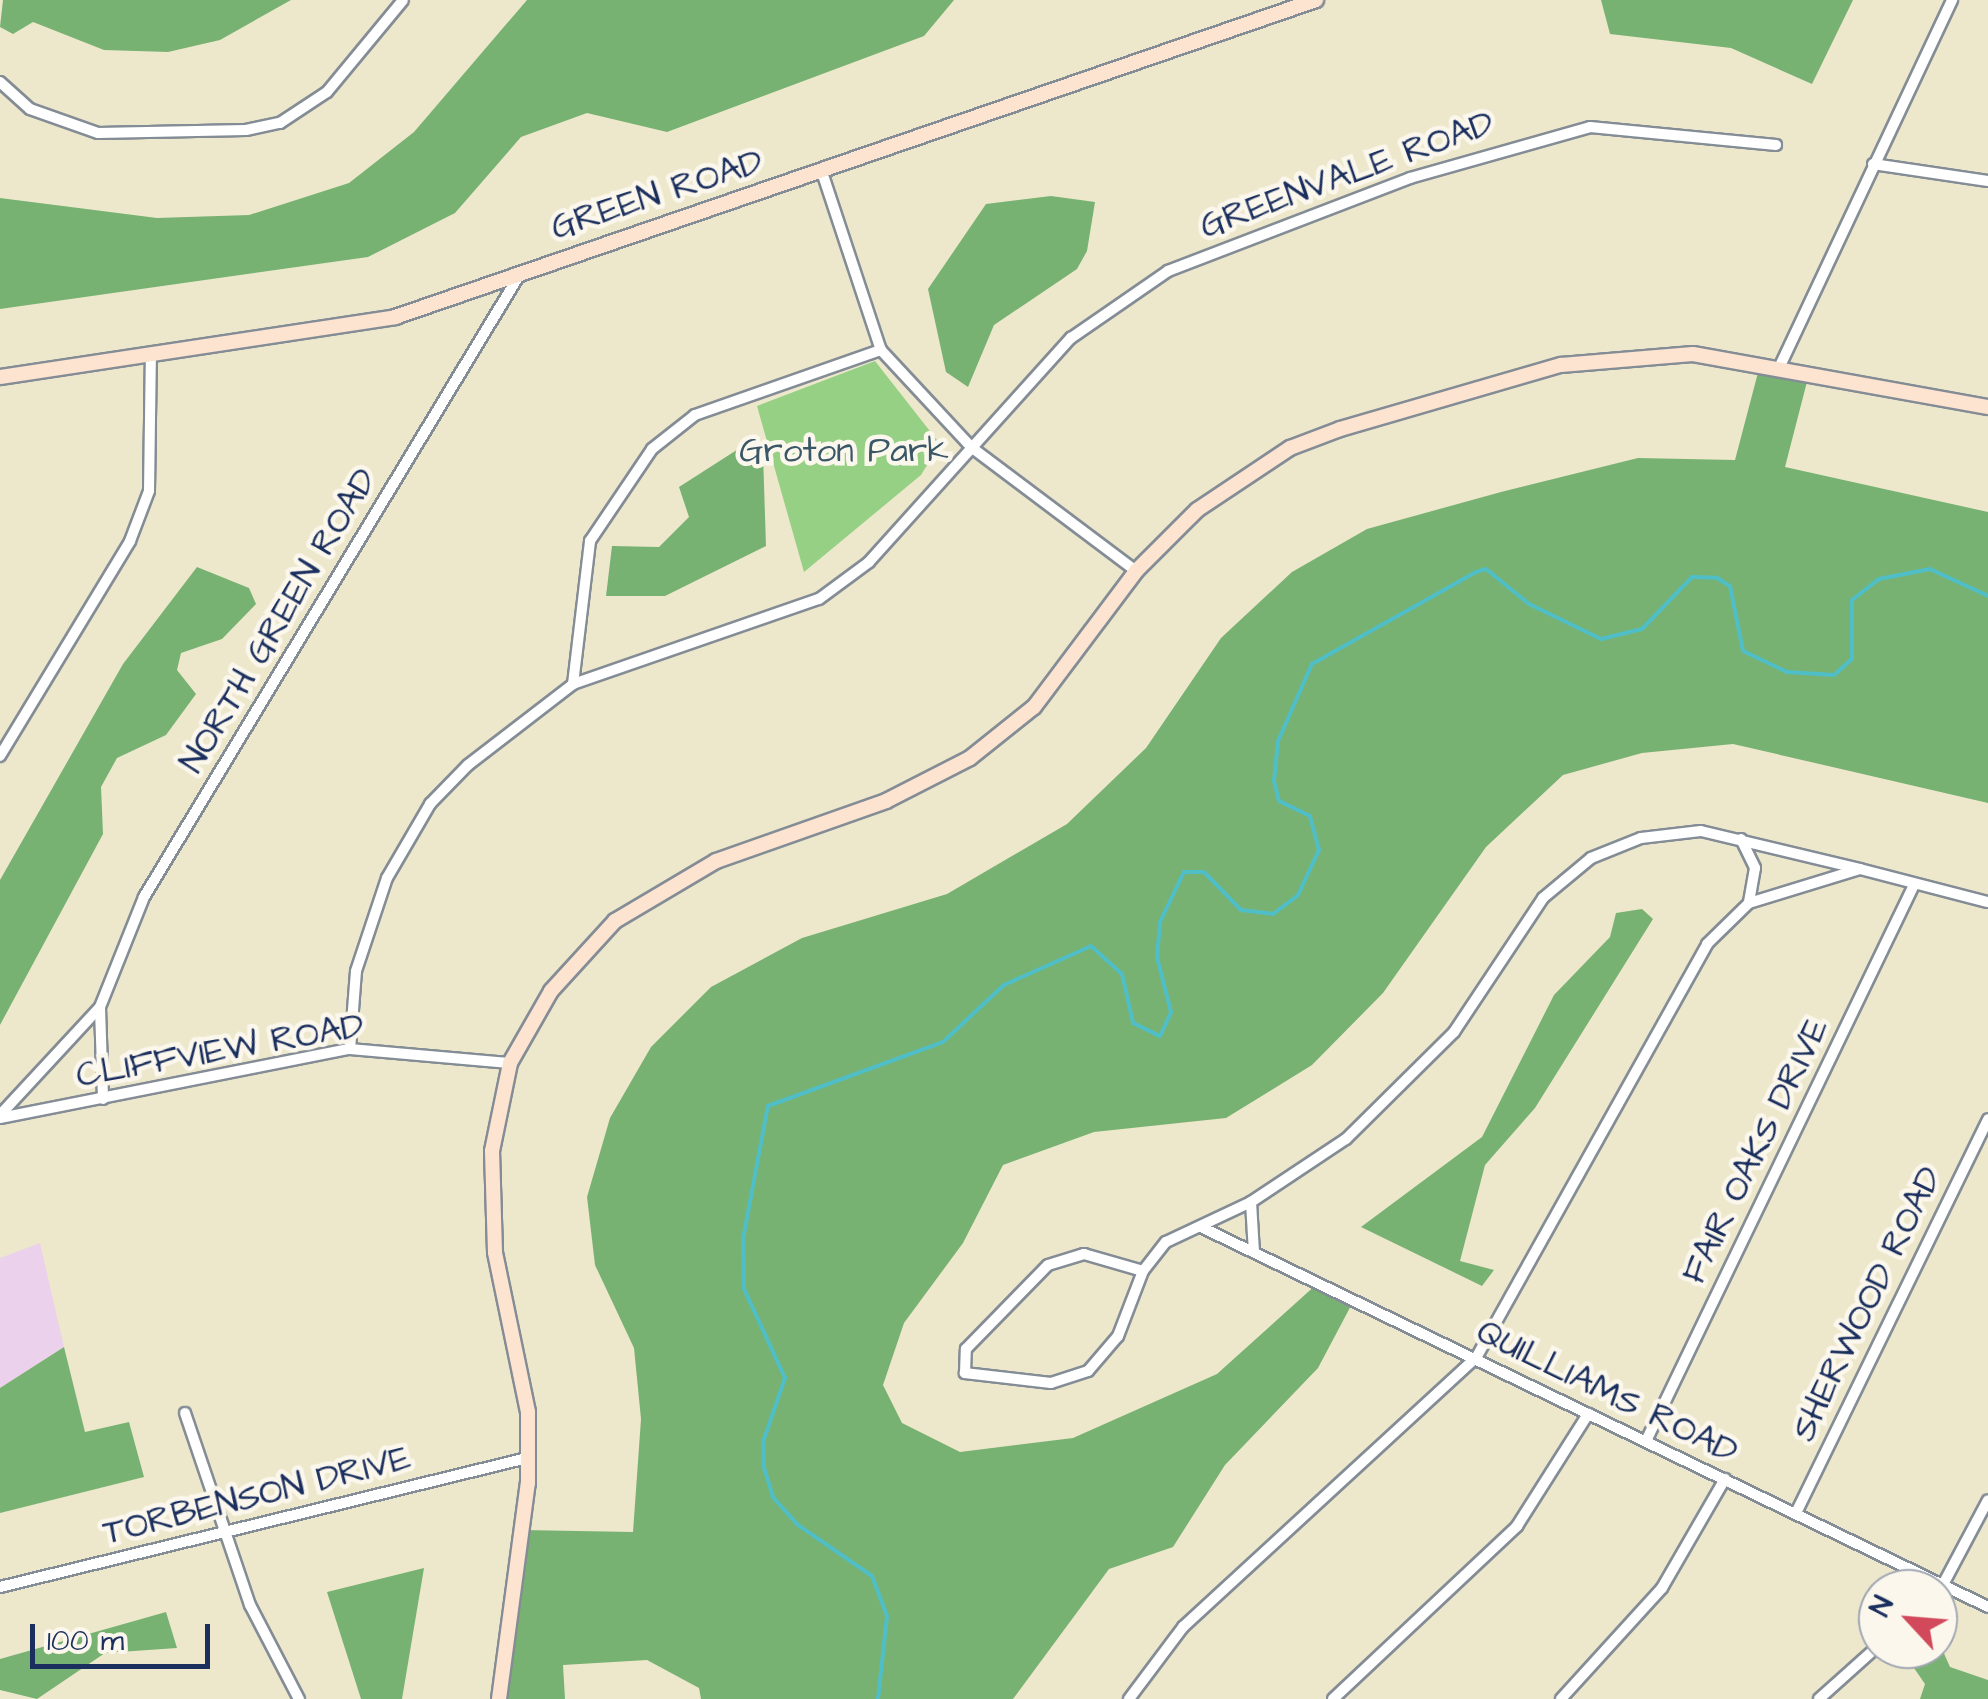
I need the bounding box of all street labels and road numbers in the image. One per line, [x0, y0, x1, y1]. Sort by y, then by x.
street label: GREENVALE ROAD [1194, 102, 1500, 248]
street label: GREEN ROAD [546, 141, 768, 249]
street label: NORTH GREEN ROAD [172, 461, 386, 781]
street label: CLIFFVIEW ROAD [73, 1005, 367, 1097]
street label: FAIR OAKS DRIVE [1674, 1011, 1838, 1291]
street label: SHERWOOD ROAD [1783, 1160, 1951, 1448]
street label: QUILLIAMS ROAD [1470, 1311, 1744, 1473]
street label: TORBENSON DRIVE [99, 1437, 415, 1555]

